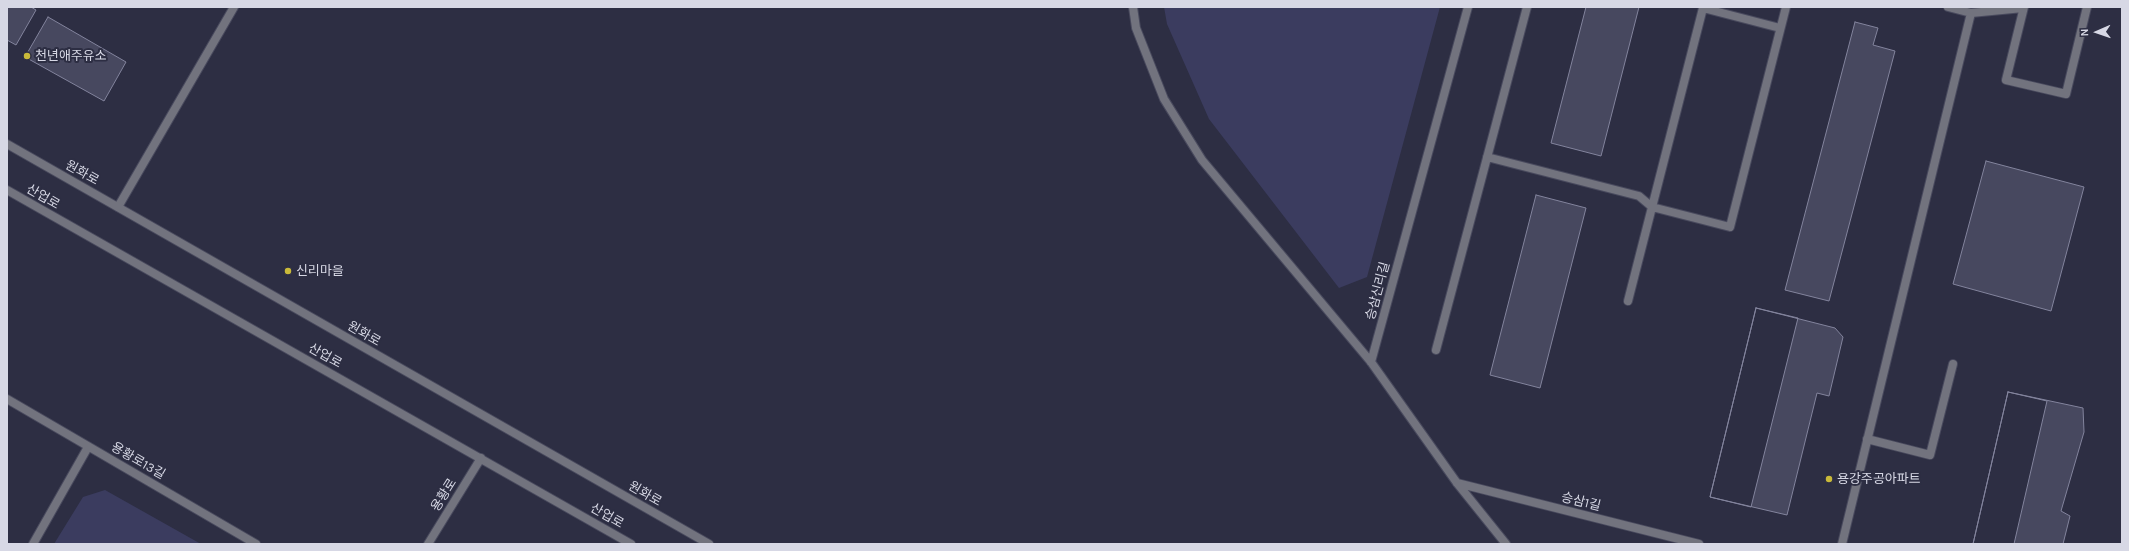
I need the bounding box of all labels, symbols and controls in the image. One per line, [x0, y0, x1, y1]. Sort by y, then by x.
north arrow [2077, 12, 2117, 52]
text: N [2078, 28, 2091, 37]
place label: 천년애주유소 [35, 48, 107, 64]
marker: 천년애주유소 [22, 51, 32, 61]
street label: 원화로 [63, 157, 101, 189]
street label: 산업로 [24, 181, 62, 213]
street label: 승삼신리길 [1363, 260, 1393, 322]
place label: 신리마을 [296, 263, 344, 279]
marker: 신리마을 [283, 266, 293, 276]
street label: 원화로 [345, 318, 383, 350]
street label: 산업로 [306, 340, 344, 372]
street label: 용황로13길 [108, 439, 168, 483]
place label: 용강주공아파트 [1837, 471, 1921, 487]
marker: 용강주공아파트 [1824, 474, 1834, 484]
street label: 용황로 [428, 476, 460, 514]
street label: 원화로 [626, 478, 664, 510]
street label: 승삼1길 [1560, 490, 1602, 514]
street label: 산업로 [588, 500, 626, 532]

